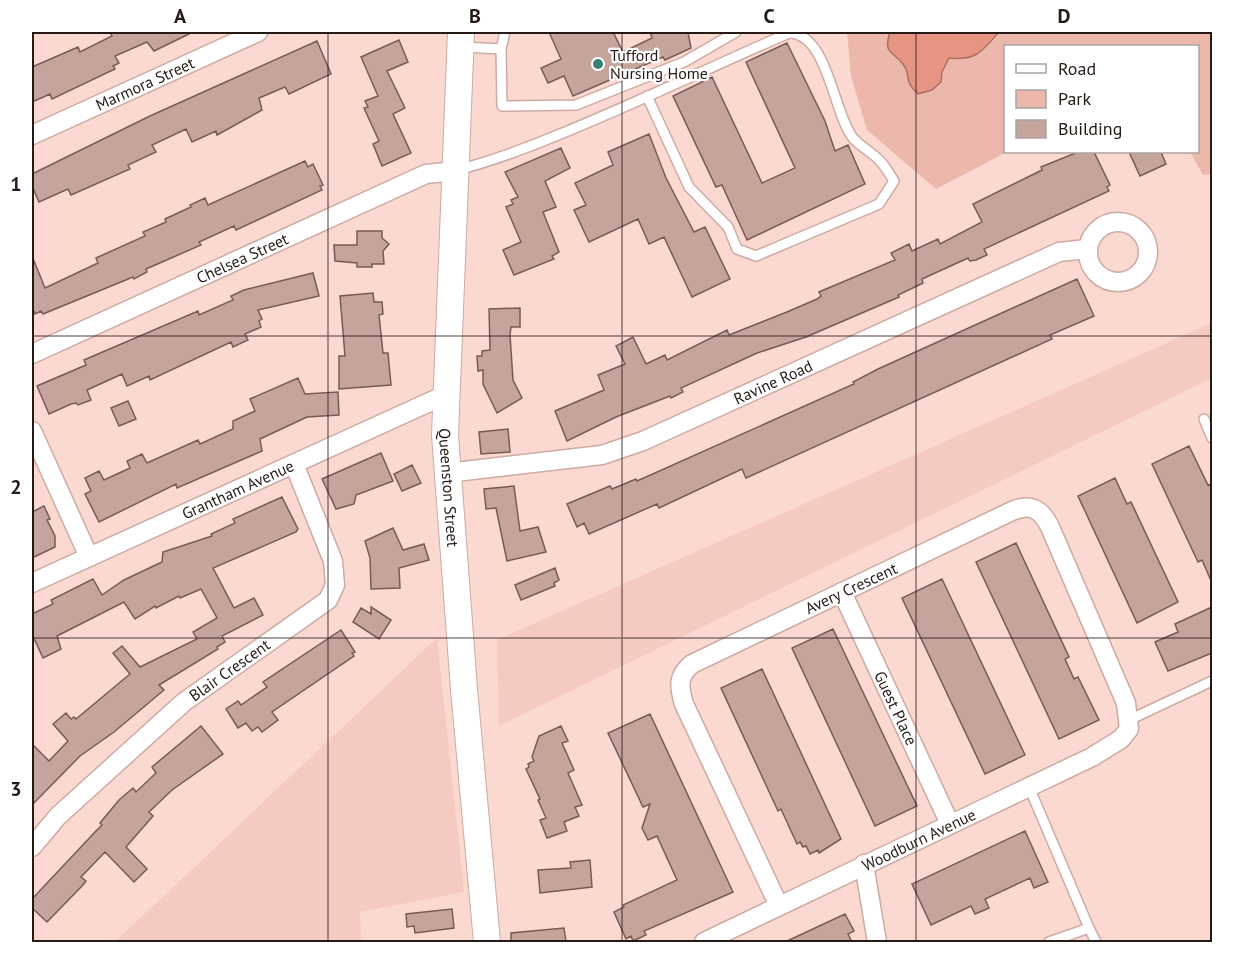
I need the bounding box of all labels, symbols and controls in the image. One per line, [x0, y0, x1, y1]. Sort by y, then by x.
text: A [174, 3, 187, 29]
text: B [469, 3, 481, 29]
text: C [763, 3, 775, 29]
text: D [1058, 3, 1071, 29]
place label: Tufford Nursing Home [610, 45, 708, 83]
legend [1004, 45, 1199, 153]
street label: Marmora Street [92, 52, 198, 115]
marker: Tufford Nursing Home [591, 57, 605, 71]
text: Road [1058, 57, 1096, 80]
text: Park [1058, 87, 1091, 110]
text: Building [1058, 117, 1122, 140]
text: 1 [10, 171, 22, 197]
street label: Chelsea Street [193, 228, 292, 288]
street label: Ravine Road [730, 355, 815, 409]
street label: Queenston Street [435, 428, 463, 548]
street label: Grantham Avenue [179, 455, 297, 524]
text: 2 [10, 474, 22, 500]
street label: Avery Crescent [802, 558, 901, 618]
street label: Blair Crescent [185, 634, 274, 705]
street label: Guest Place [870, 668, 922, 748]
text: 3 [10, 776, 22, 802]
street label: Woodburn Avenue [859, 804, 979, 875]

